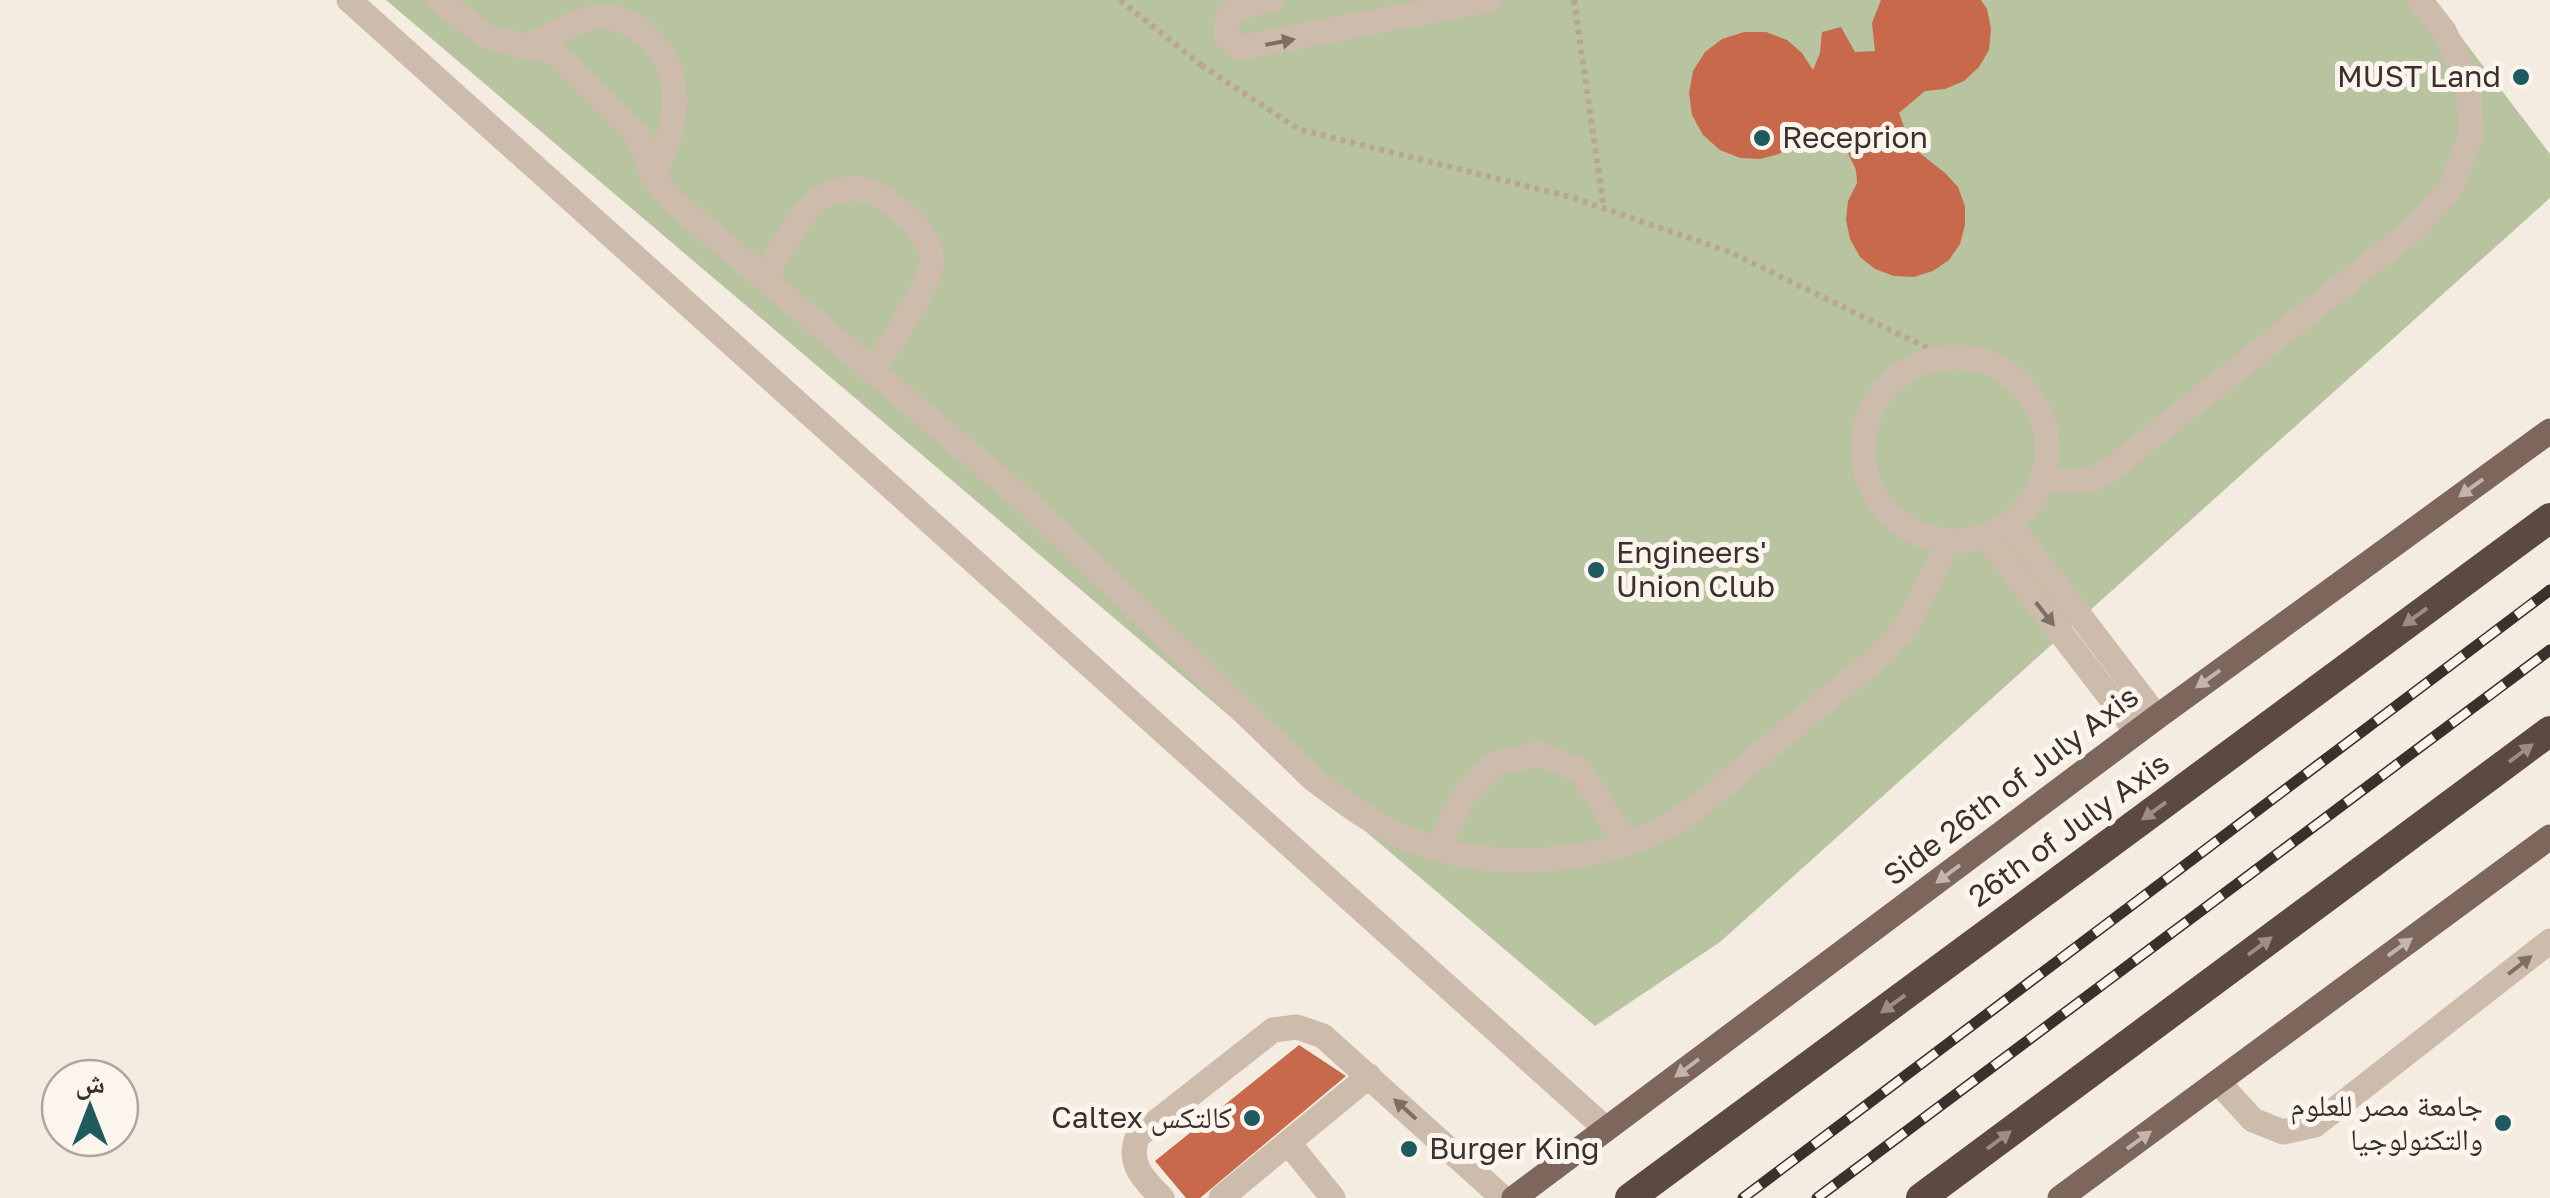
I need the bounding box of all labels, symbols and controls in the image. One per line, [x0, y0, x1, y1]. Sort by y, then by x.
one-way arrow [1265, 34, 1296, 50]
place label: MUST Land [2337, 58, 2501, 94]
marker: MUST Land [2510, 66, 2532, 88]
place label: Receprion [1782, 119, 1928, 155]
marker: Receprion [1751, 127, 1773, 149]
one-way arrow [2458, 478, 2484, 497]
place label: Engineers' Union Club [1616, 534, 1775, 604]
marker: Engineers' Union Club [1585, 559, 1607, 581]
one-way arrow [2035, 601, 2055, 627]
one-way arrow [2402, 607, 2428, 627]
one-way arrow [2195, 669, 2221, 689]
street label: Side 26th of July Axis [1877, 678, 2145, 894]
one-way arrow [2508, 743, 2534, 763]
street label: 26th of July Axis [1962, 745, 2176, 915]
one-way arrow [2141, 800, 2167, 820]
one-way arrow [1935, 863, 1961, 883]
one-way arrow [2247, 937, 2273, 957]
one-way arrow [2387, 938, 2413, 958]
one-way arrow [2507, 955, 2533, 975]
one-way arrow [1880, 994, 1906, 1013]
north arrow [40, 1058, 140, 1158]
one-way arrow [1674, 1058, 1700, 1078]
text: ش [75, 1066, 105, 1100]
place label: جامعة مصر للعلوم والتكنولوجيا [2290, 1087, 2483, 1157]
one-way arrow [1393, 1098, 1418, 1120]
place label: Caltex كالتكس [1051, 1099, 1232, 1136]
marker: Caltex كالتكس [1241, 1107, 1263, 1129]
marker: جامعة مصر للعلوم والتكنولوجيا [2492, 1112, 2514, 1134]
place label: Burger King [1429, 1130, 1599, 1166]
one-way arrow [1986, 1130, 2012, 1150]
one-way arrow [2126, 1131, 2152, 1151]
marker: Burger King [1398, 1138, 1420, 1160]

